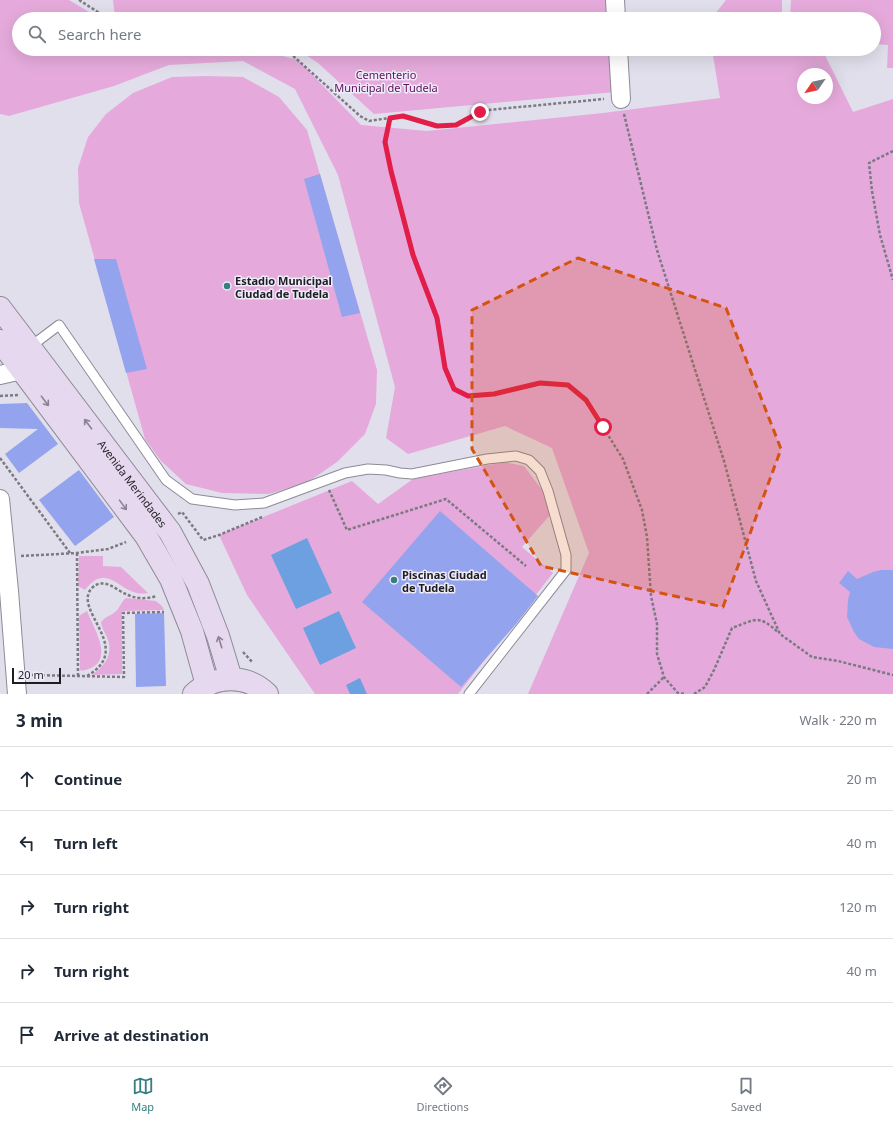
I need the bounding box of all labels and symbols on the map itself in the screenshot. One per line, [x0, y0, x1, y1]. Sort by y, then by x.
park label: Cementerio Municipal de Tudela [334, 67, 438, 95]
north arrow [797, 68, 833, 104]
route end [471, 103, 489, 121]
place label: Estadio Municipal Ciudad de Tudela [235, 273, 332, 301]
marker: Estadio Municipal Ciudad de Tudela [222, 281, 232, 291]
one-way arrow [41, 395, 49, 406]
route start [594, 418, 612, 436]
one-way arrow [84, 419, 92, 430]
street label: Avenida Merindades [95, 437, 171, 530]
one-way arrow [119, 499, 127, 510]
place label: Piscinas Ciudad de Tudela [402, 567, 487, 595]
marker: Piscinas Ciudad de Tudela [389, 575, 399, 585]
one-way arrow [216, 635, 223, 648]
scale bar [12, 666, 61, 685]

